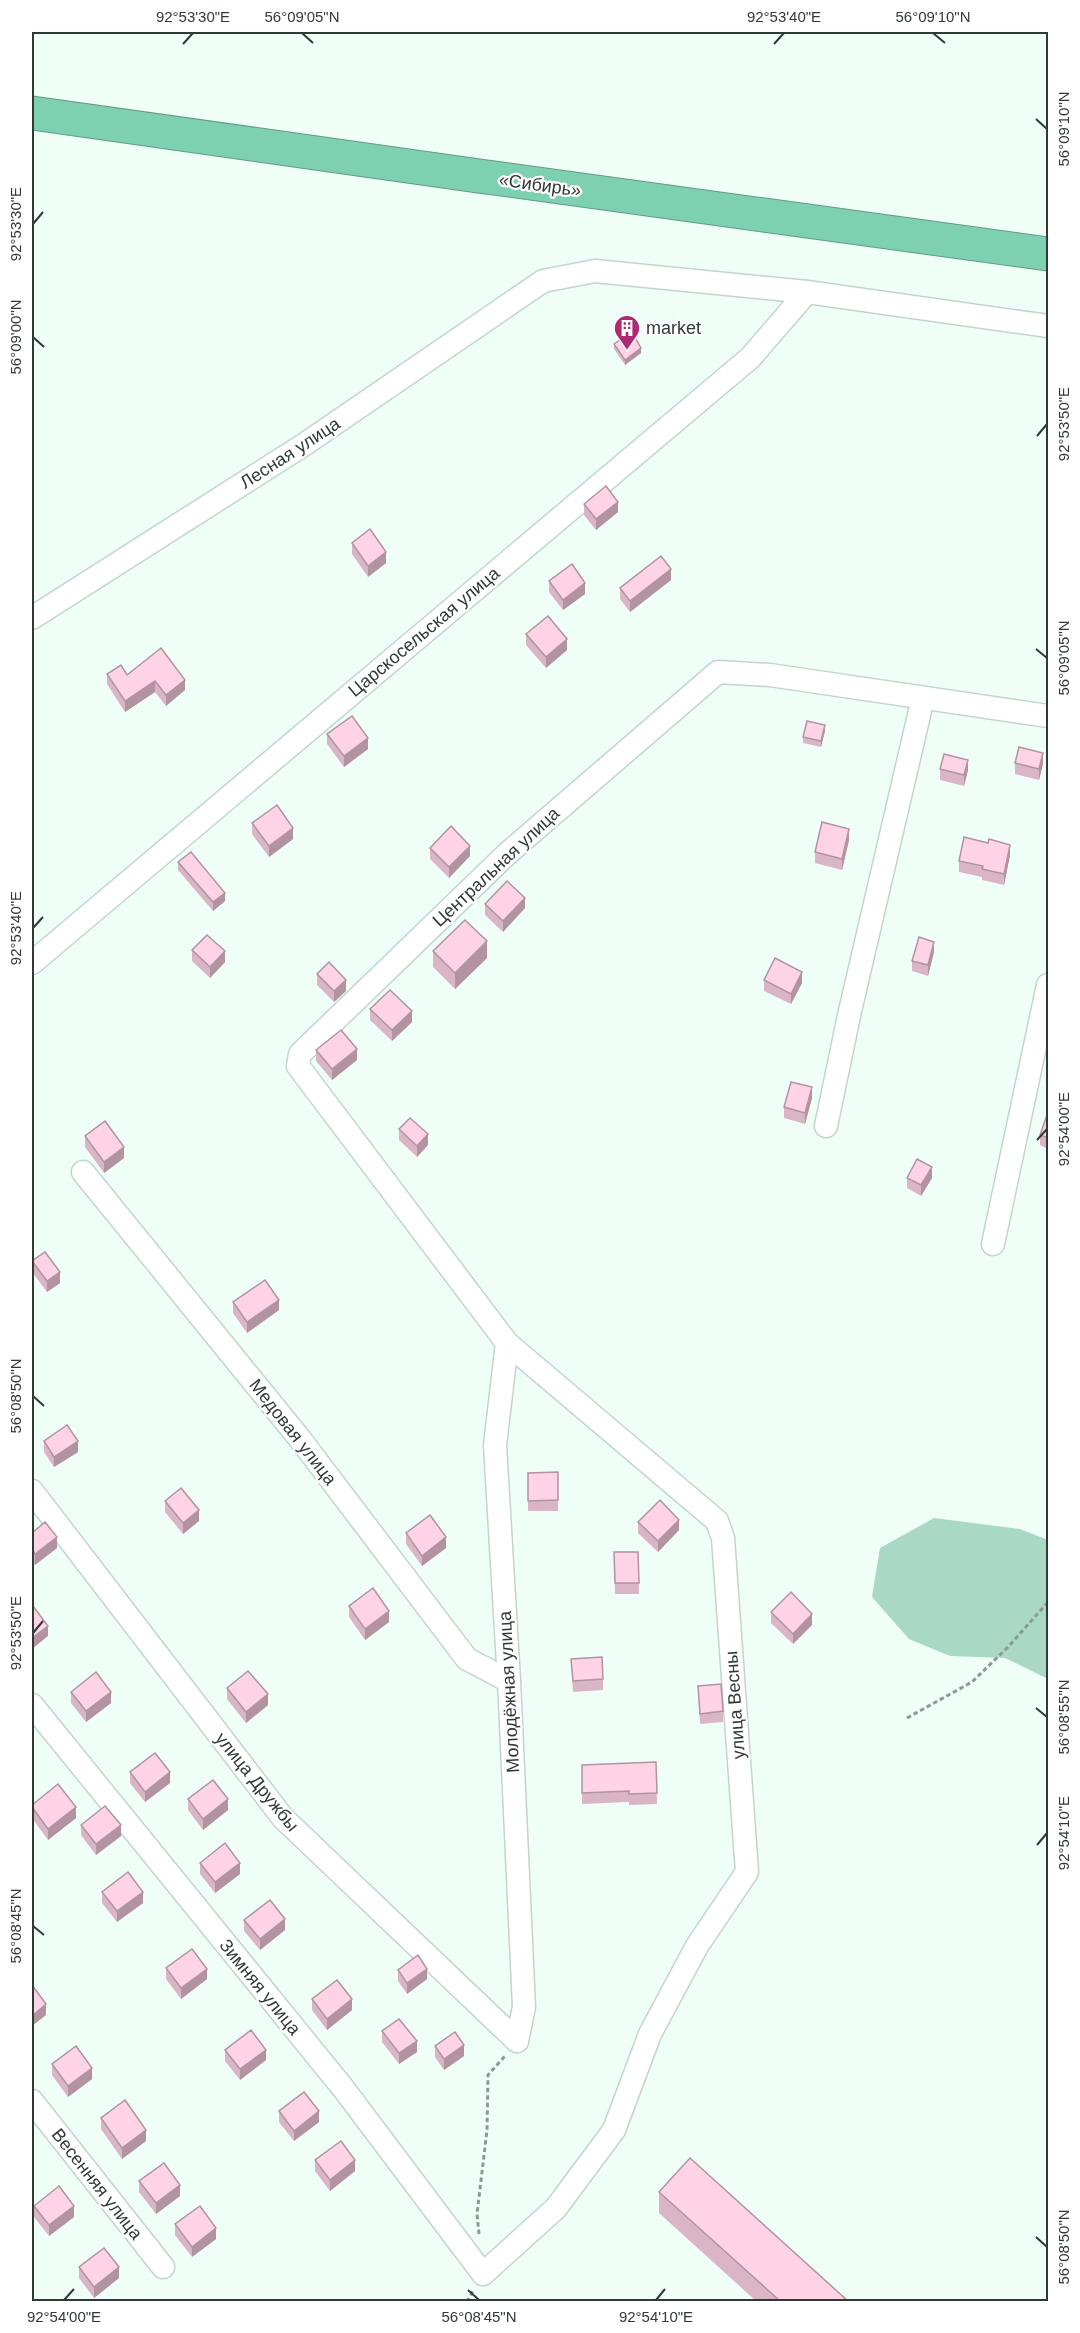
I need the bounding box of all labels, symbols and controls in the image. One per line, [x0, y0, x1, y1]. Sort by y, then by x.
text: 92°53'30"E [156, 8, 230, 25]
text: 56°09'05"N [264, 8, 340, 25]
text: 92°53'40"E [747, 8, 821, 25]
text: 56°09'10"N [895, 8, 971, 25]
text: 56°09'10"N [1055, 91, 1072, 167]
street label: «Сибирь» [498, 169, 582, 201]
text: 92°53'30"E [7, 187, 24, 261]
text: 56°09'00"N [7, 299, 24, 375]
building icon: market [612, 313, 642, 351]
place label: market [646, 318, 701, 338]
text: 92°53'50"E [1055, 387, 1072, 461]
street label: Лесная улица [236, 413, 344, 493]
street label: Царскосельская улица [345, 562, 504, 701]
text: 56°09'05"N [1055, 620, 1072, 696]
street label: Центральная улица [429, 803, 564, 931]
text: 92°53'40"E [7, 891, 24, 965]
text: 92°54'00"E [1055, 1092, 1072, 1166]
text: 56°08'50"N [7, 1358, 24, 1434]
street label: Медовая улица [245, 1375, 341, 1490]
text: 92°53'50"E [7, 1596, 24, 1670]
street label: Молодёжная улица [495, 1610, 523, 1773]
street label: улица Весны [721, 1650, 749, 1760]
text: 56°08'55"N [1055, 1679, 1072, 1755]
street label: улица Дружбы [211, 1729, 303, 1835]
text: 92°54'10"E [1055, 1796, 1072, 1870]
text: 56°08'45"N [7, 1888, 24, 1964]
street label: Зимняя улица [215, 1935, 305, 2040]
street label: Весенняя улица [48, 2125, 147, 2244]
text: 56°08'50"N [1055, 2209, 1072, 2285]
text: 92°54'00"E [27, 2308, 101, 2325]
text: 56°08'45"N [441, 2308, 517, 2325]
text: 92°54'10"E [619, 2308, 693, 2325]

